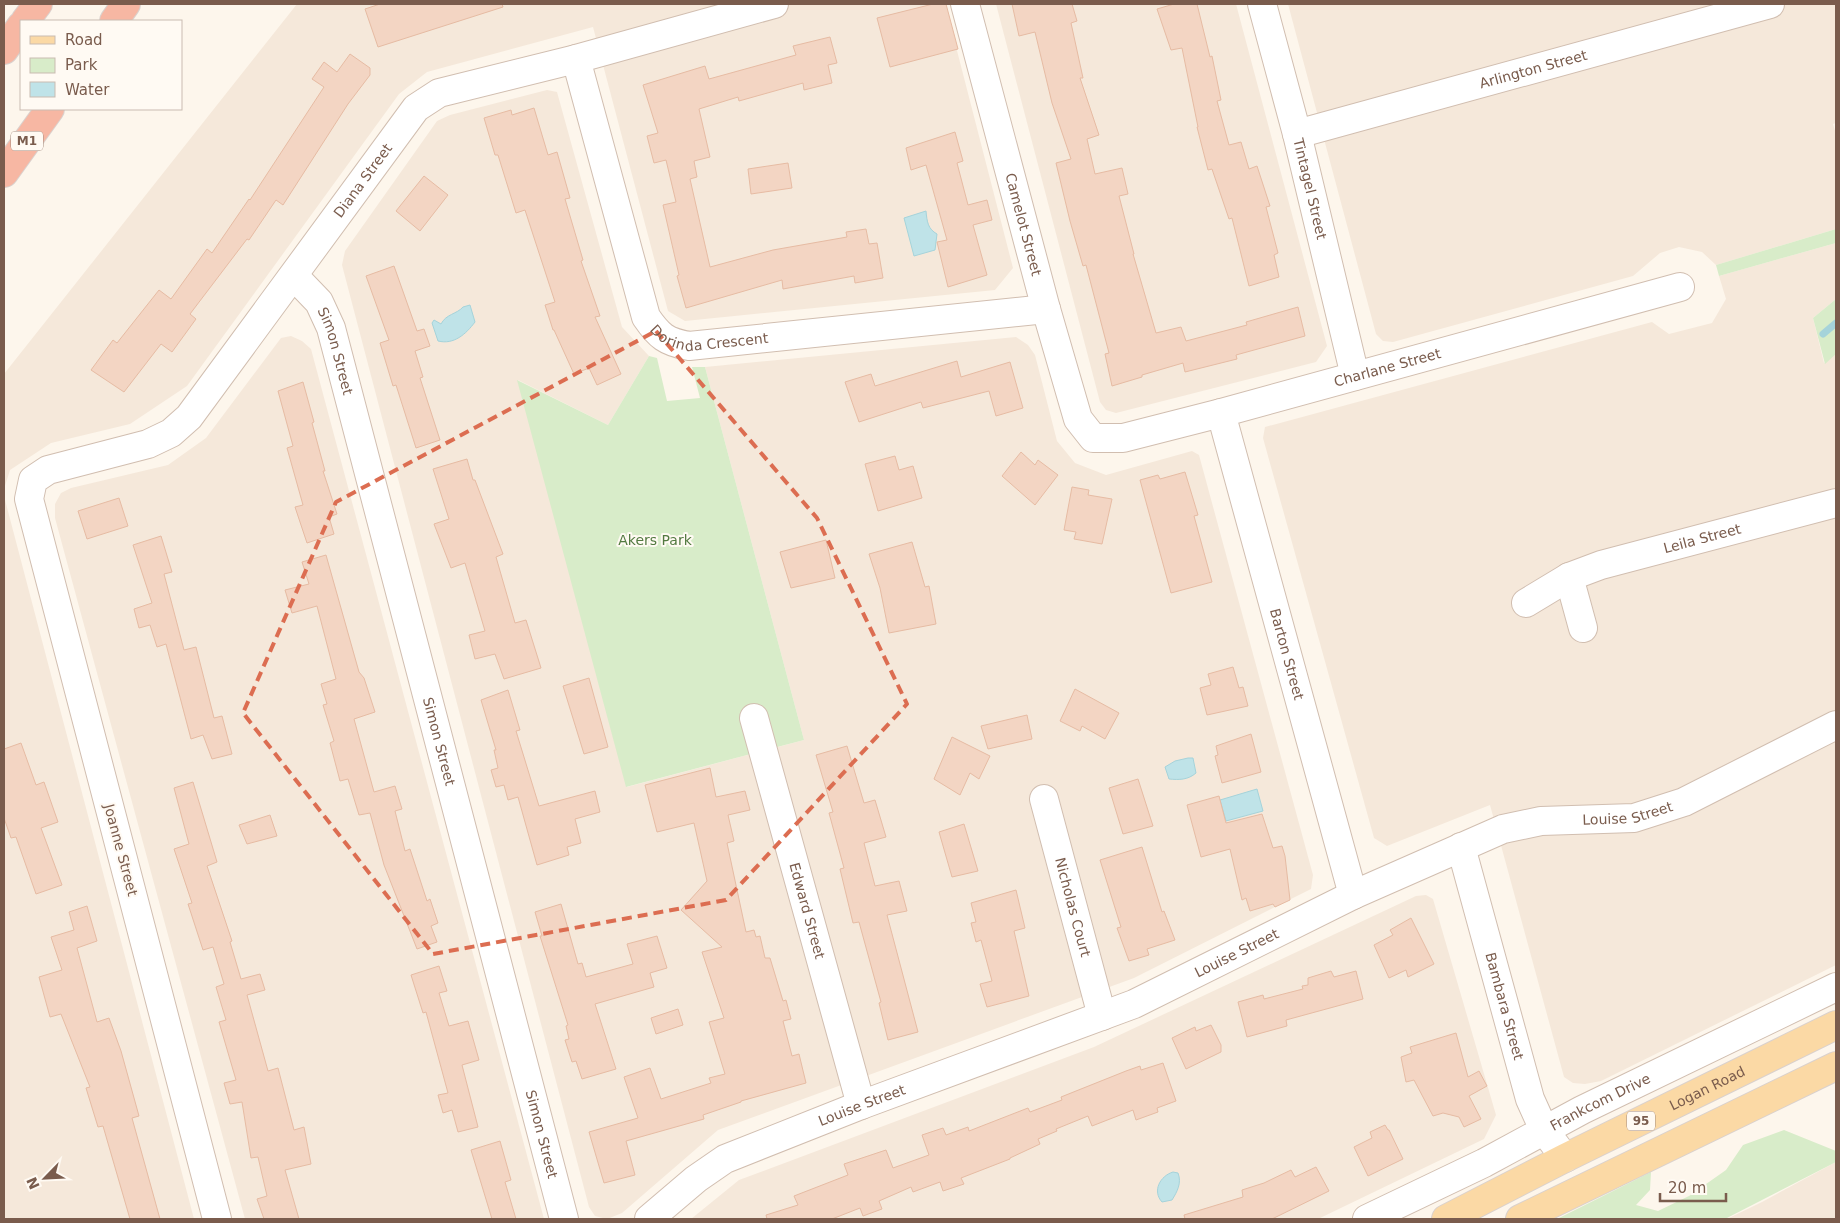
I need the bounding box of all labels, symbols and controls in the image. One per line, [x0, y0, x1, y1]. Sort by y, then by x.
legend [20, 20, 182, 110]
text: Road [65, 31, 103, 49]
street label: Arlington Street [1478, 47, 1589, 91]
text: Park [65, 56, 98, 74]
text: Water [65, 81, 110, 99]
road number: M1 [11, 132, 43, 150]
street label: Tintagel Street [1290, 136, 1330, 241]
street label: Diana Street [330, 140, 396, 221]
street label: Camelot Street [1002, 171, 1045, 278]
street label: Simon Street [314, 305, 356, 397]
street label: Dorinda Crescent [647, 321, 769, 354]
street label: Charlane Street [1332, 345, 1443, 390]
street label: Leila Street [1662, 520, 1743, 556]
park label: Akers Park [618, 532, 693, 548]
street label: Barton Street [1267, 607, 1307, 702]
street label: Simon Street [420, 695, 458, 788]
street label: Louise Street [1582, 798, 1675, 828]
street label: Joanne Street [101, 801, 141, 898]
street label: Nicholas Court [1052, 856, 1094, 959]
street label: Edward Street [786, 861, 828, 961]
street label: Louise Street [1192, 925, 1282, 981]
street label: Bambara Street [1482, 951, 1527, 1062]
street label: Logan Road [1667, 1063, 1747, 1114]
street label: Frankcom Drive [1547, 1070, 1653, 1134]
street label: Louise Street [816, 1081, 908, 1129]
street label: Simon Street [523, 1088, 561, 1181]
road number: 95 [1627, 1112, 1655, 1130]
north arrow [20, 1153, 70, 1203]
scale bar [1660, 1170, 1726, 1202]
text: N [23, 1175, 43, 1192]
text: 20 m [1668, 1179, 1706, 1197]

